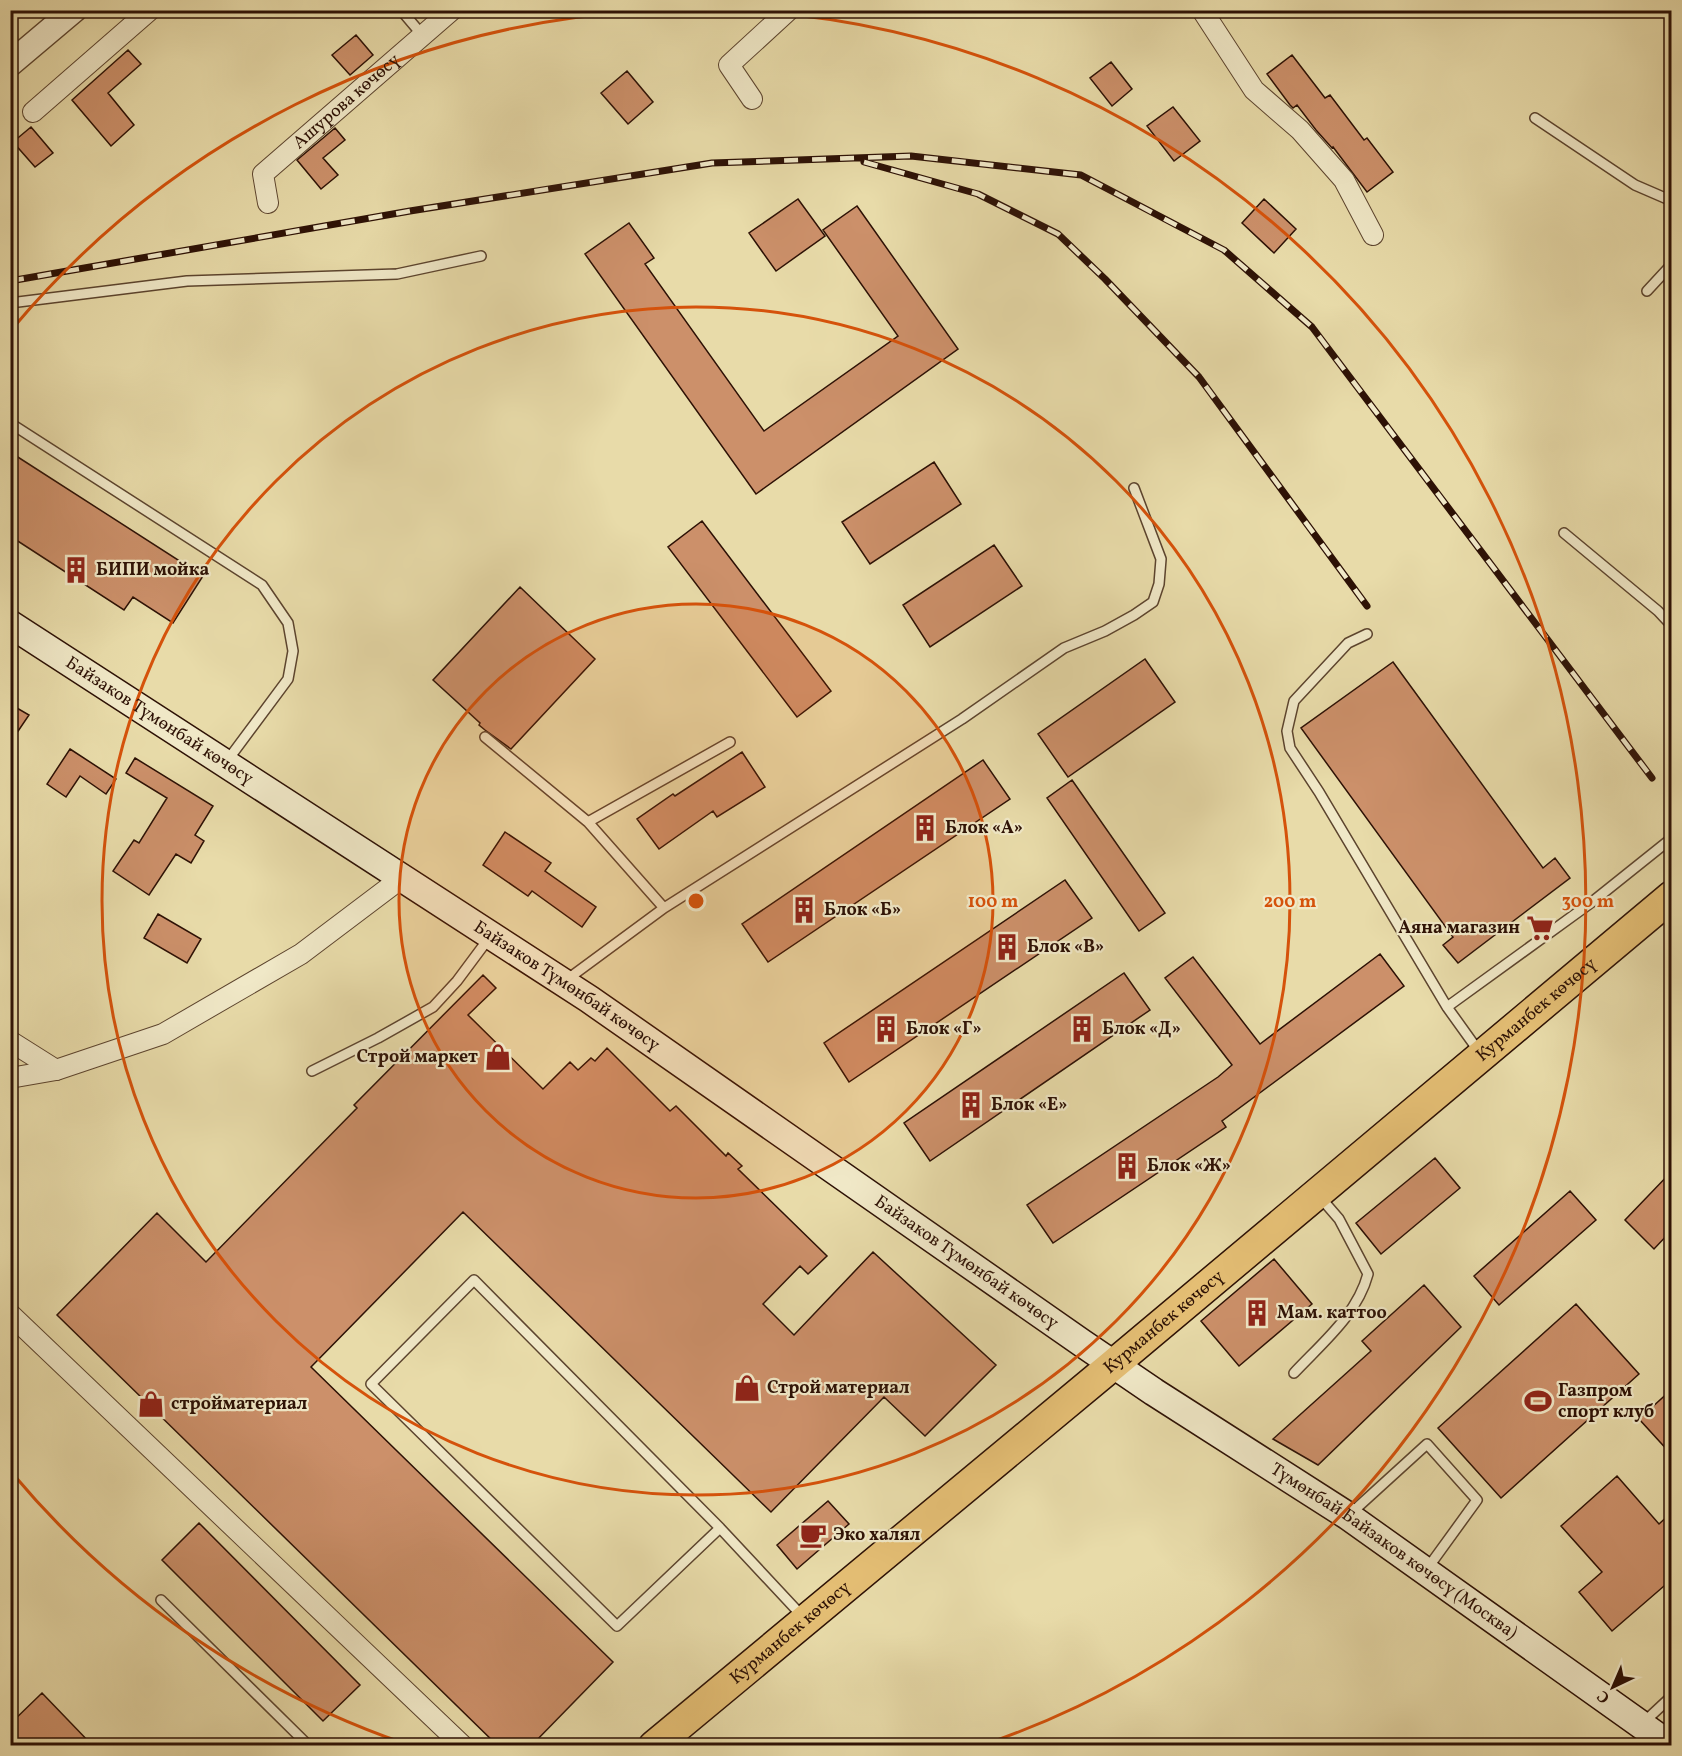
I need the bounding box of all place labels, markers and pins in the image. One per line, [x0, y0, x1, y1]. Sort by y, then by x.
building icon: БИПИ мойка [61, 555, 91, 585]
place label: БИПИ мойка [96, 558, 209, 583]
building icon: Блок «А» [910, 813, 940, 843]
place label: Блок «А» [945, 816, 1023, 841]
centre of rings [686, 891, 706, 911]
building icon: Блок «Б» [789, 895, 819, 925]
place label: Блок «Б» [824, 898, 901, 923]
supermarket icon: Аяна магазин [1525, 913, 1555, 943]
place label: Аяна магазин [1398, 916, 1520, 941]
building icon: Блок «В» [992, 932, 1022, 962]
place label: Блок «В» [1027, 935, 1104, 960]
building icon: Блок «Г» [871, 1014, 901, 1044]
building icon: Блок «Д» [1067, 1014, 1097, 1044]
place label: Блок «Г» [906, 1017, 982, 1042]
place label: Блок «Д» [1102, 1017, 1181, 1042]
shop icon: Строй маркет [483, 1042, 513, 1072]
place label: Строй маркет [357, 1045, 478, 1070]
building icon: Блок «Е» [956, 1090, 986, 1120]
place label: Блок «Е» [991, 1093, 1068, 1118]
building icon: Блок «Ж» [1112, 1151, 1142, 1181]
place label: Блок «Ж» [1147, 1154, 1231, 1179]
building icon: Мам. каттоо [1242, 1298, 1272, 1328]
place label: Мам. каттоо [1277, 1301, 1387, 1326]
shop icon: Строй материал [732, 1373, 762, 1403]
place label: Строй материал [767, 1376, 910, 1401]
place label: Газпром спорт клуб [1558, 1379, 1654, 1425]
sports icon: Газпром спорт клуб [1523, 1386, 1553, 1416]
shop icon: стройматериал [136, 1389, 166, 1419]
place label: стройматериал [171, 1392, 307, 1417]
cafe icon: Эко халял [798, 1520, 828, 1550]
place label: Эко халял [833, 1523, 920, 1548]

